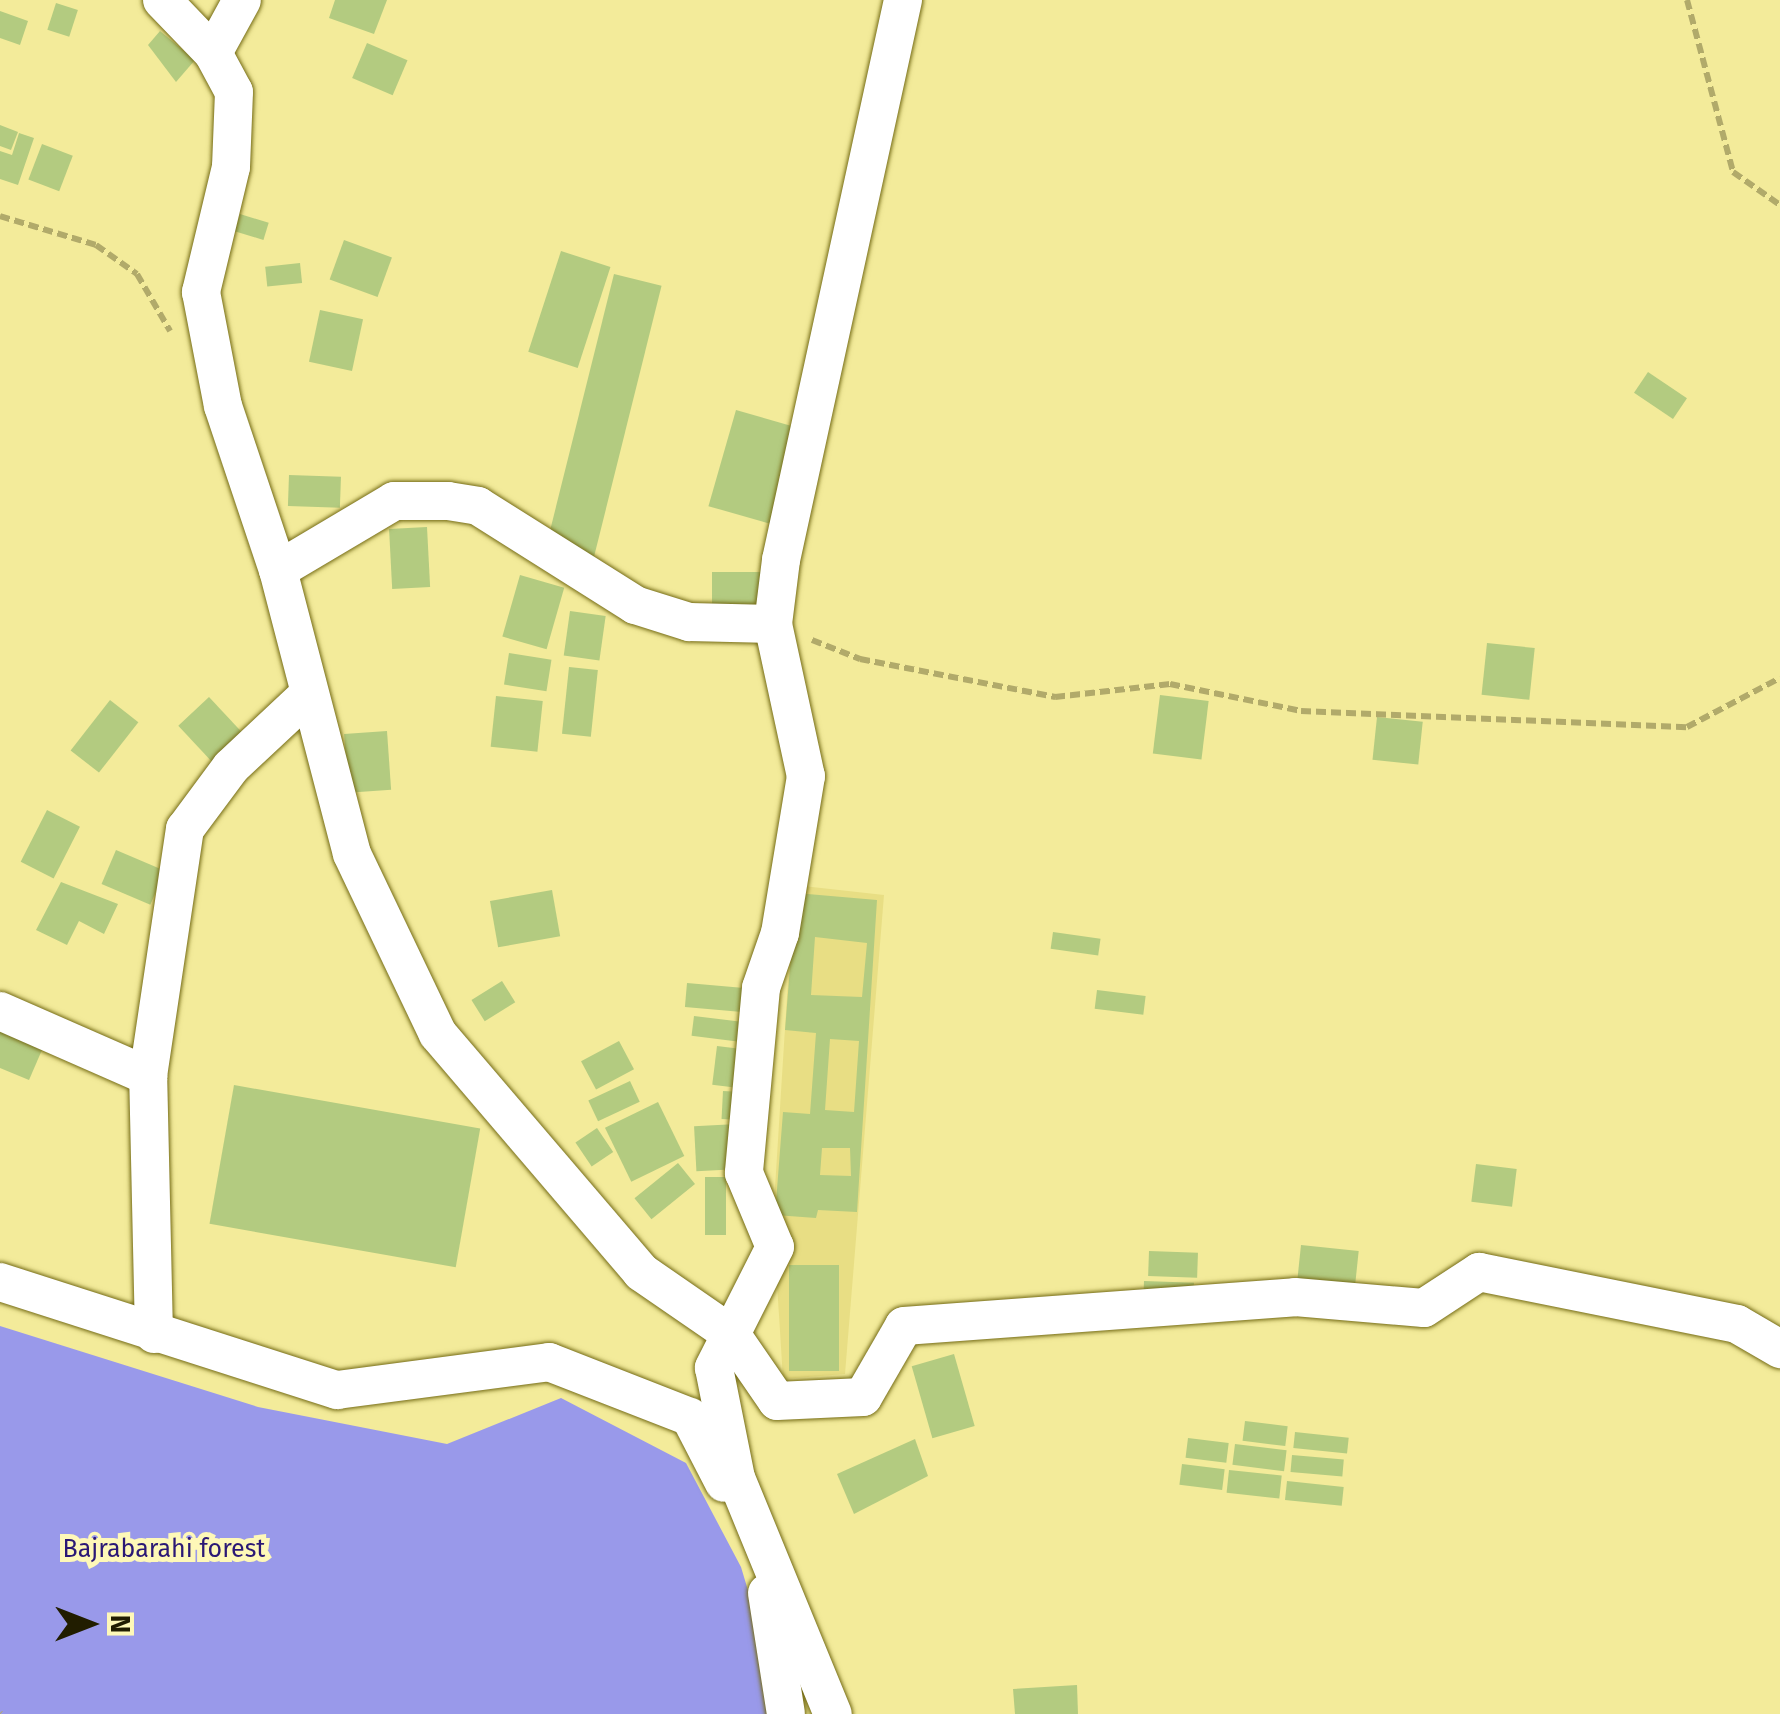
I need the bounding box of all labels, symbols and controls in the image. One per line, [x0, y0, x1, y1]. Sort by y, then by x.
park label: Bajrabarahi forest [63, 1534, 265, 1564]
north arrow [40, 1574, 140, 1674]
text: N [104, 1615, 137, 1633]

